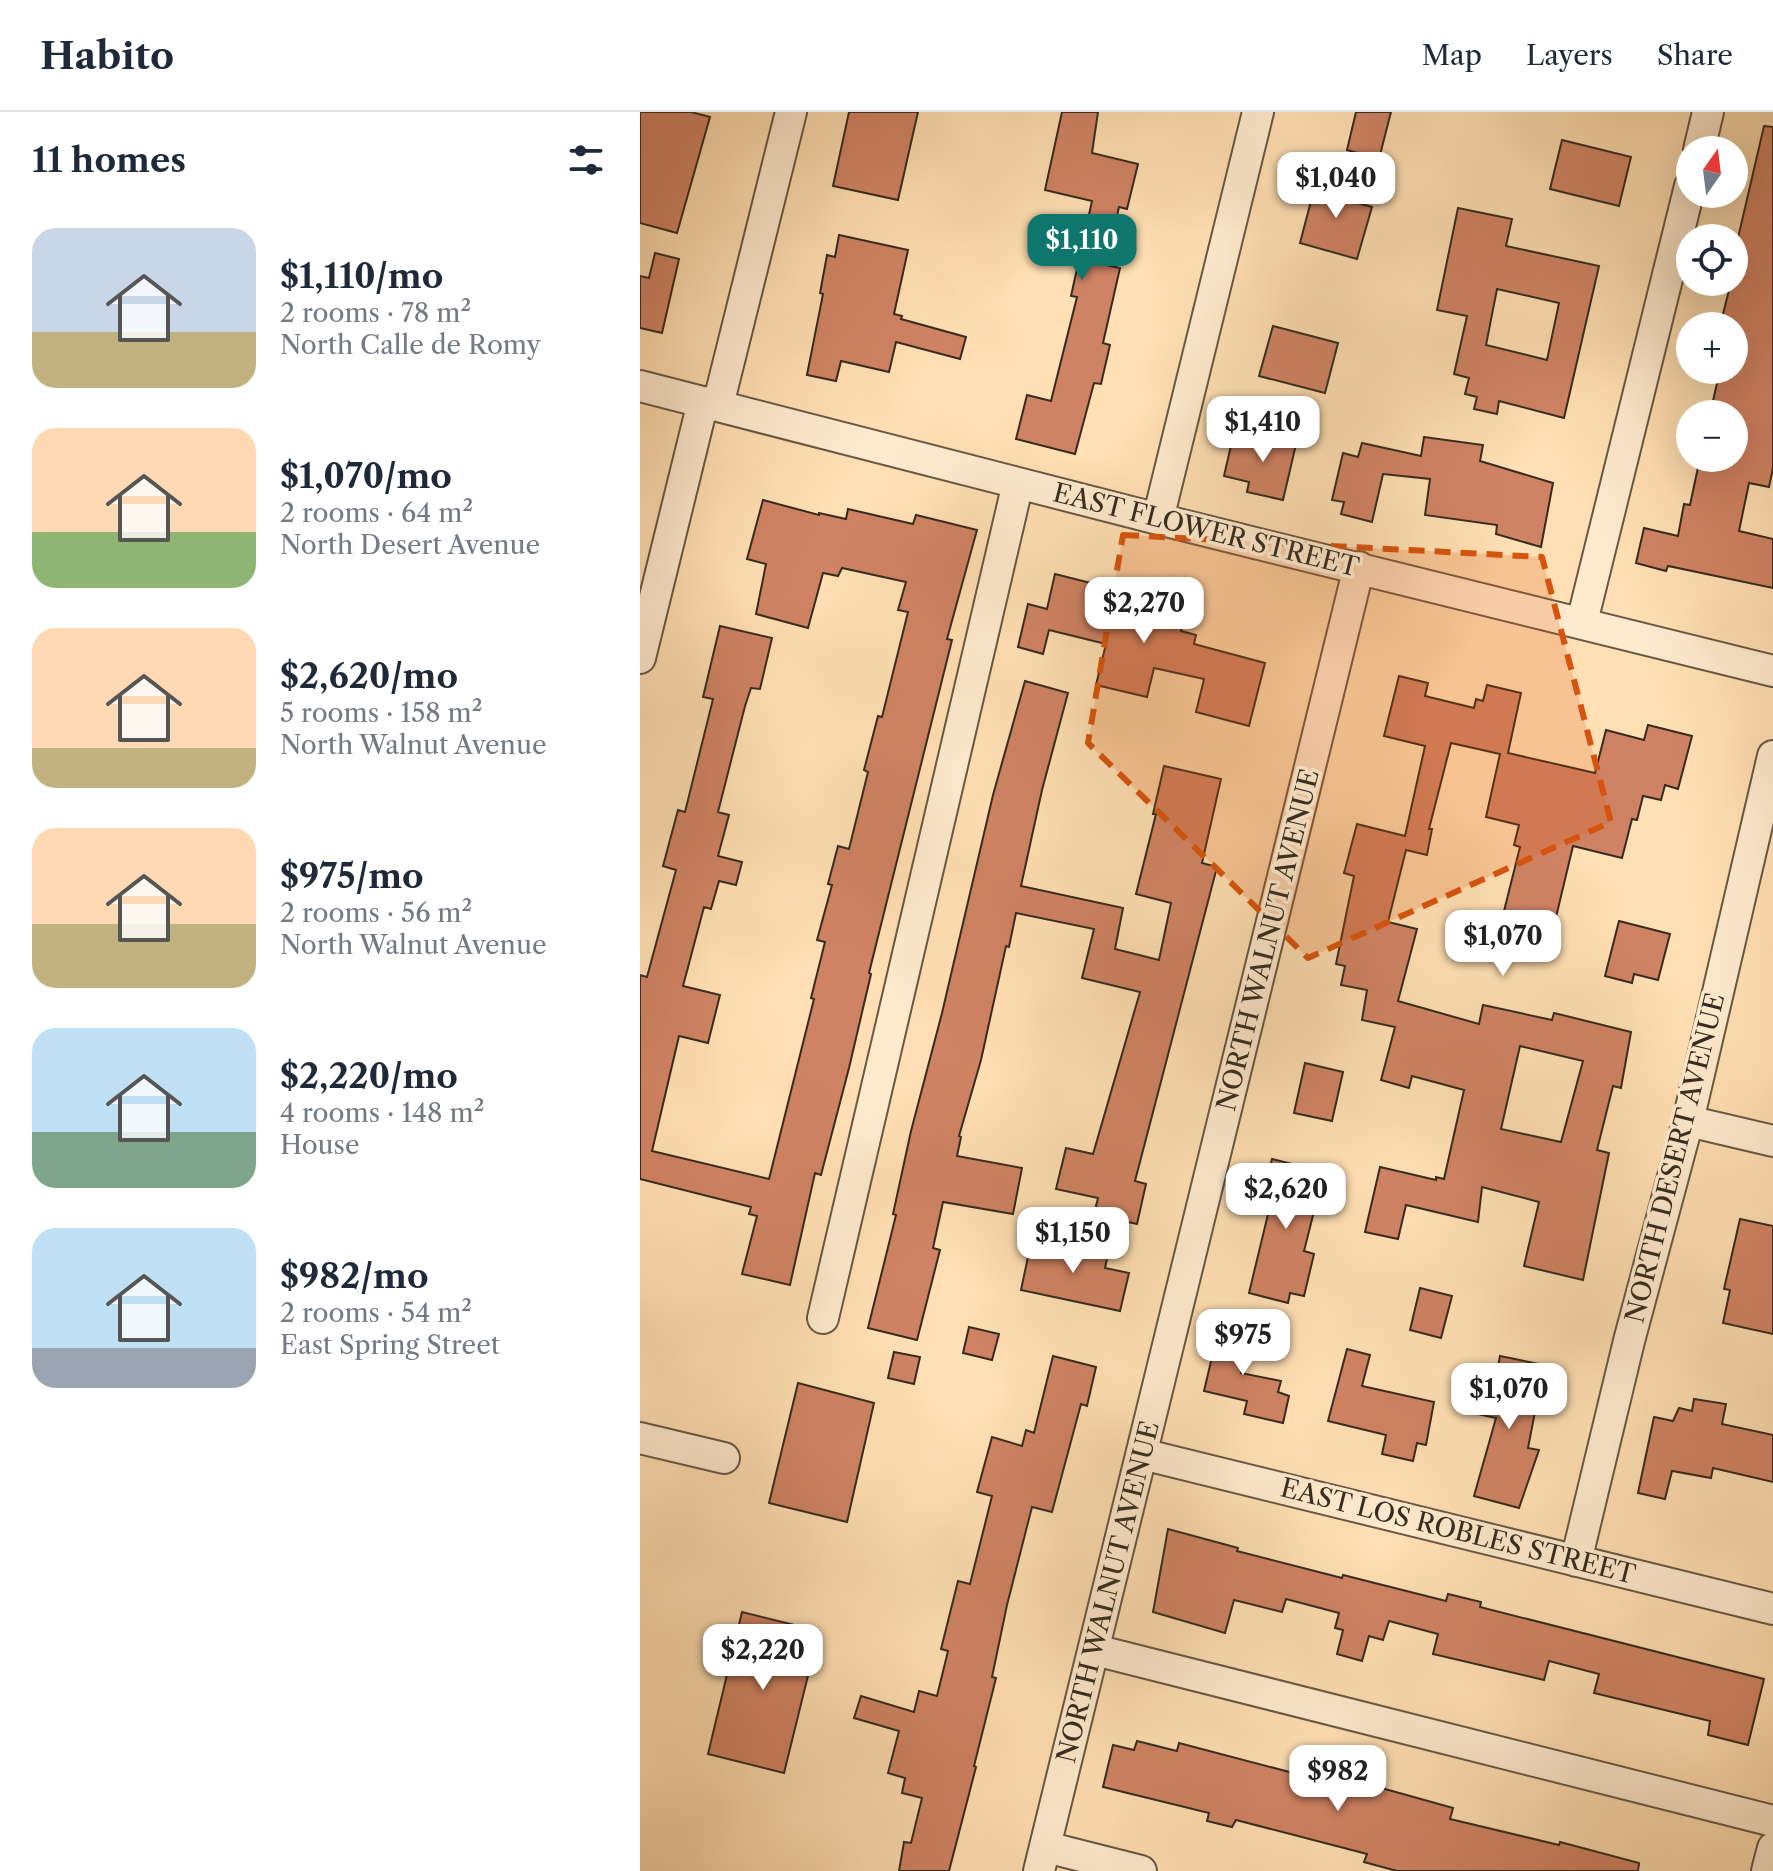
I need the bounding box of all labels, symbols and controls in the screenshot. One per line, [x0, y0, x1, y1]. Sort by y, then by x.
text: Habito [40, 32, 174, 79]
text: Map [1422, 38, 1482, 72]
text: Layers [1526, 38, 1613, 72]
text: Share [1657, 38, 1733, 72]
north arrow [1676, 136, 1748, 208]
map controls [1676, 136, 1748, 472]
icon: filters [564, 138, 608, 182]
text: 11 homes [32, 139, 186, 181]
pin: $1,040 [1271, 152, 1401, 220]
text: $1,040 [1295, 162, 1377, 194]
pin: $1,110 [1017, 214, 1147, 282]
text: $1,110 [1045, 224, 1119, 256]
button: locate [1676, 224, 1748, 296]
text: $1,110/mo [280, 255, 443, 297]
icon: home [96, 260, 192, 356]
text: 2 rooms · 78 m² [280, 297, 471, 329]
button: + [1676, 312, 1748, 384]
text: North Calle de Romy [280, 329, 541, 361]
pin: $1,410 [1198, 396, 1328, 464]
button: − [1676, 400, 1748, 472]
text: $1,410 [1225, 406, 1301, 438]
text: $1,070/mo [280, 455, 452, 497]
icon: home [96, 460, 192, 556]
street label: EAST FLOWER STREET [1050, 477, 1363, 584]
text: 2 rooms · 64 m² [280, 497, 473, 529]
text: North Desert Avenue [280, 529, 540, 561]
pin: $2,270 [1079, 577, 1209, 645]
text: $2,270 [1103, 587, 1185, 619]
text: $2,620/mo [280, 655, 458, 697]
icon: home [96, 660, 192, 756]
text: 5 rooms · 158 m² [280, 697, 482, 729]
text: North Walnut Avenue [280, 729, 546, 761]
street label: NORTH WALNUT AVENUE [1210, 766, 1326, 1114]
text: $975/mo [280, 855, 424, 897]
icon: home [96, 860, 192, 956]
text: 2 rooms · 56 m² [280, 897, 472, 929]
pin: $1,070 [1438, 910, 1568, 978]
text: $1,070 [1463, 920, 1543, 952]
text: North Walnut Avenue [280, 929, 546, 961]
street label: NORTH DESERT AVENUE [1619, 990, 1731, 1326]
text: $2,220/mo [280, 1055, 458, 1097]
icon: home [96, 1060, 192, 1156]
text: 4 rooms · 148 m² [280, 1097, 484, 1129]
text: House [280, 1129, 360, 1161]
pin: $2,620 [1221, 1163, 1351, 1231]
text: $2,620 [1244, 1173, 1328, 1205]
pin: $1,150 [1008, 1207, 1138, 1275]
text: $1,150 [1035, 1217, 1111, 1249]
text: $982/mo [280, 1255, 429, 1297]
icon: home [96, 1260, 192, 1356]
text: 2 rooms · 54 m² [280, 1297, 472, 1329]
pin: $975 [1196, 1309, 1290, 1377]
text: $975 [1214, 1319, 1272, 1351]
text: East Spring Street [280, 1329, 500, 1361]
pin: $1,070 [1444, 1363, 1574, 1431]
text: $1,070 [1469, 1373, 1549, 1405]
street label: NORTH WALNUT AVENUE [1050, 1418, 1166, 1766]
street label: EAST LOS ROBLES STREET [1277, 1471, 1639, 1591]
pin: $2,220 [698, 1624, 828, 1692]
text: $2,220 [721, 1634, 805, 1666]
pin: $982 [1291, 1745, 1385, 1813]
text: $982 [1307, 1755, 1369, 1787]

